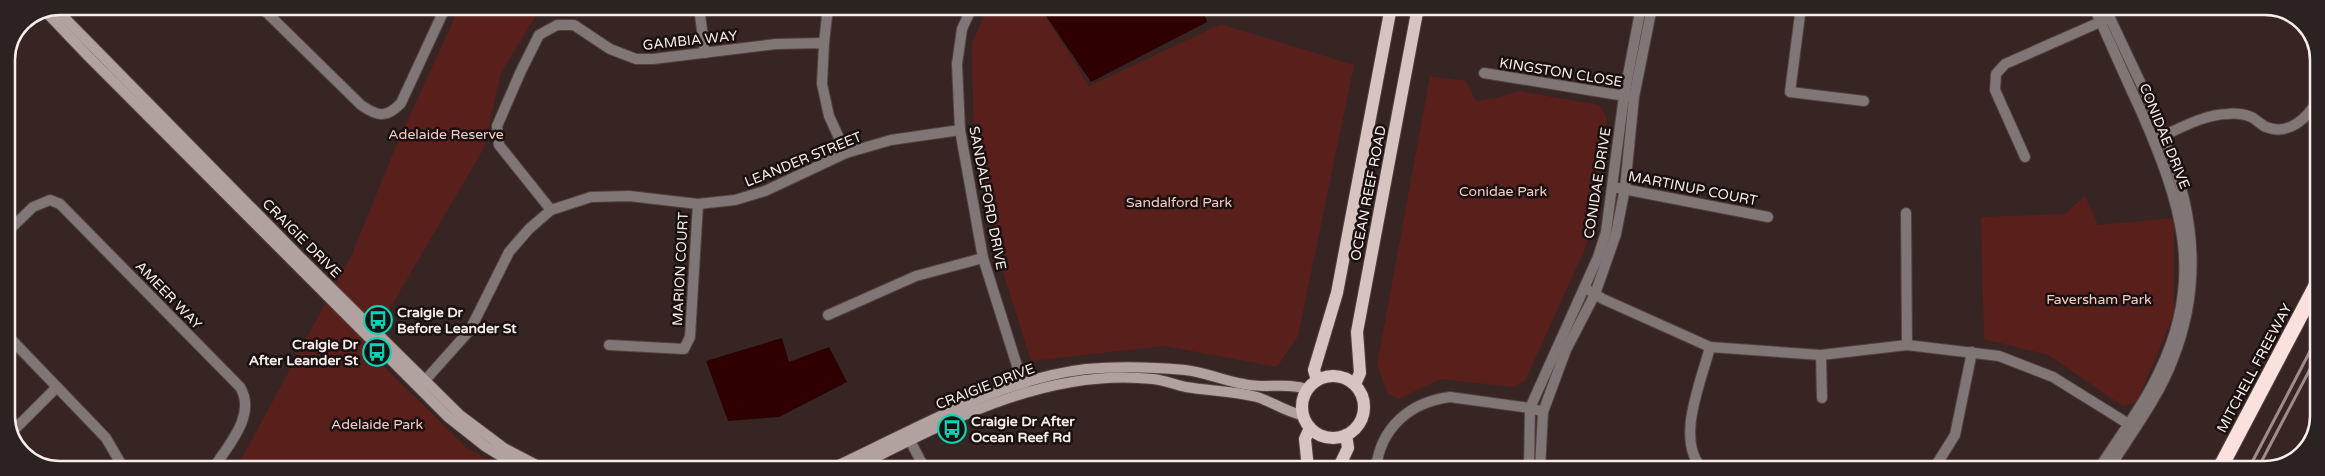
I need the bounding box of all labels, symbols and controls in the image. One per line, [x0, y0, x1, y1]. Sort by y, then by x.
street label: GAMBIA WAY [642, 27, 738, 54]
street label: KINGSTON CLOSE [1498, 54, 1624, 91]
street label: CONIDAE DRIVE [2136, 81, 2194, 192]
street label: OCEAN REEF ROAD [1347, 124, 1390, 262]
street label: SANDALFORD DRIVE [965, 125, 1010, 271]
park label: Adelaide Reserve [388, 126, 504, 143]
street label: CONIDAE DRIVE [1580, 126, 1615, 240]
street label: LEANDER STREET [742, 128, 865, 191]
street label: MARTINUP COURT [1627, 168, 1759, 209]
park label: Conidae Park [1459, 183, 1547, 200]
park label: Sandalford Park [1126, 194, 1232, 211]
street label: CRAIGIE DRIVE [259, 195, 345, 281]
street label: MARION COURT [669, 211, 692, 326]
street label: AMEER WAY [132, 258, 205, 333]
park label: Faversham Park [2046, 291, 2152, 308]
street label: MITCHELL FREEWAY [2213, 301, 2296, 436]
place label: Craigie Dr Before Leander St [397, 304, 517, 337]
bus stop icon: Craigie Dr Before Leander St [363, 305, 393, 335]
place label: Craigie Dr After Leander St [249, 336, 359, 369]
bus stop icon: Craigie Dr After Leander St [362, 337, 392, 367]
street label: CRAIGIE DRIVE [933, 360, 1037, 413]
place label: Craigie Dr After Ocean Reef Rd [971, 413, 1075, 446]
bus stop icon: Craigie Dr After Ocean Reef Rd [937, 414, 967, 444]
park label: Adelaide Park [331, 416, 423, 433]

